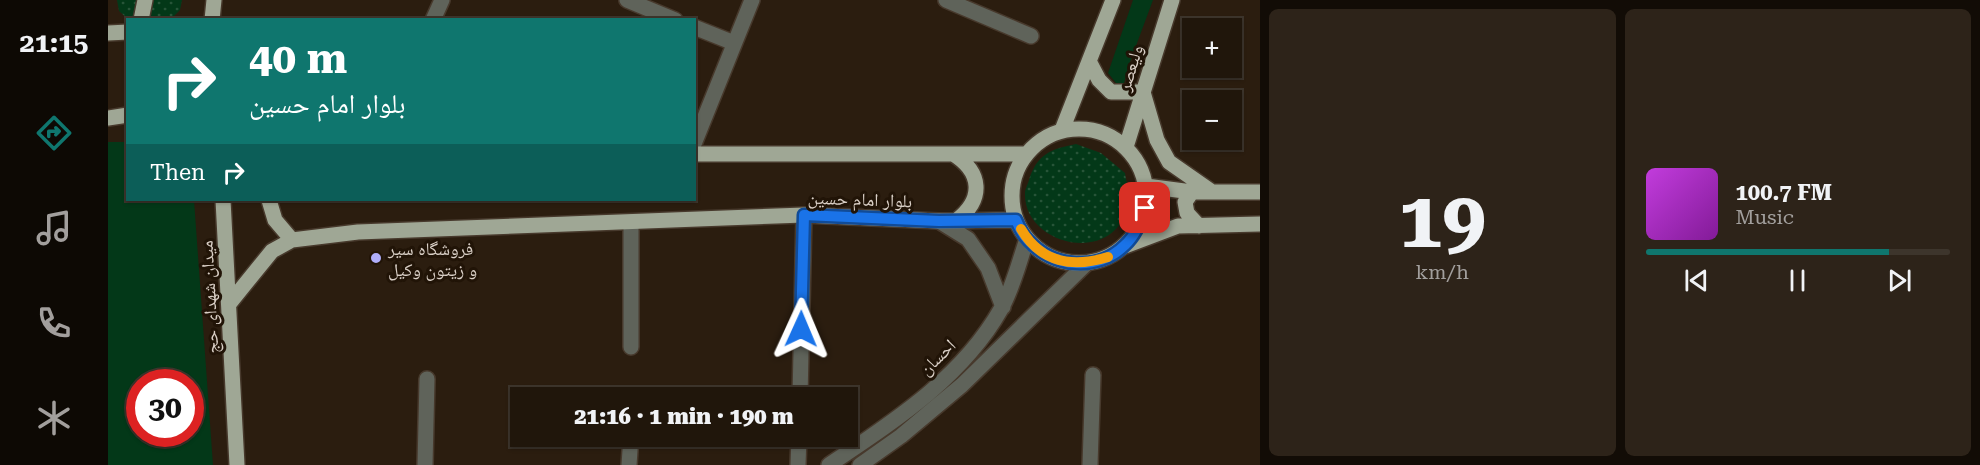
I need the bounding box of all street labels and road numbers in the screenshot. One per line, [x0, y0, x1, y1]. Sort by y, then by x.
street label: ولیعصر [1113, 42, 1147, 95]
street label: بلوار امام حسین [807, 187, 913, 213]
street label: میدان شهدای حج [196, 240, 224, 354]
street label: احسان [914, 335, 960, 380]

